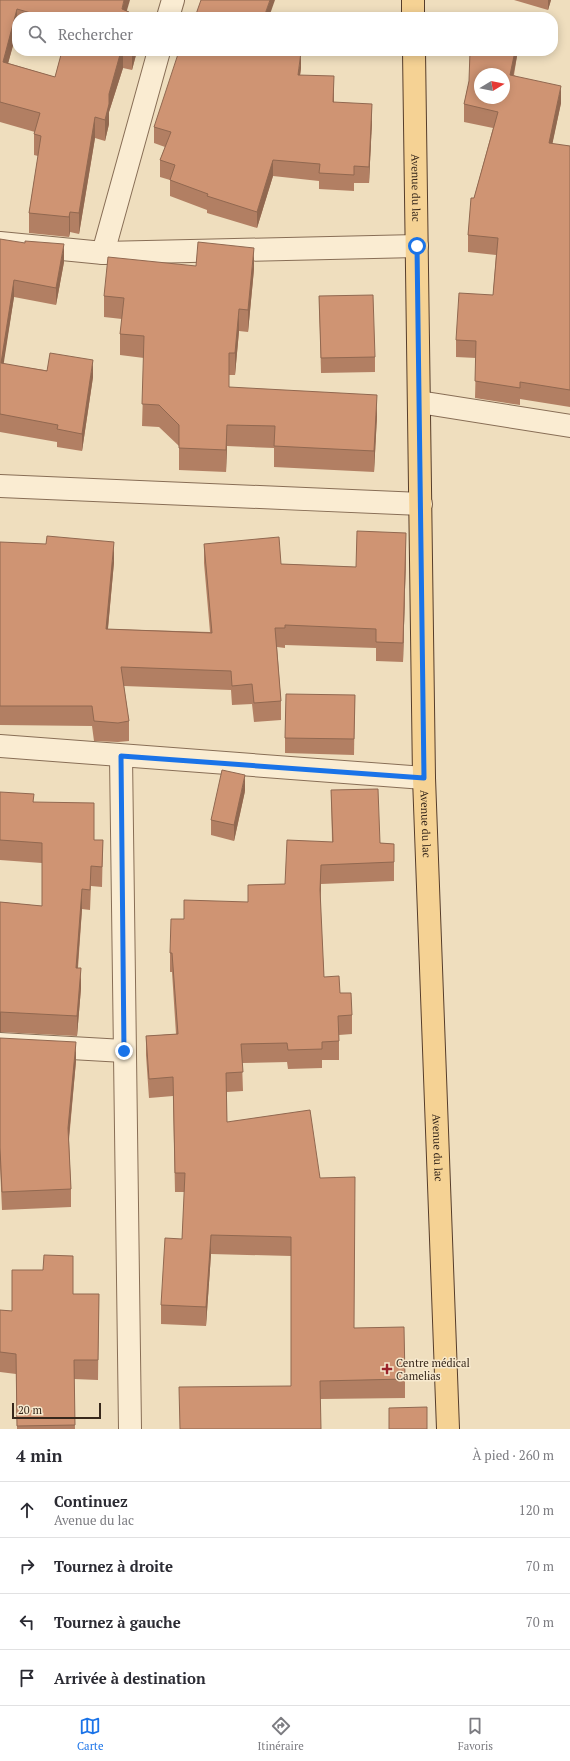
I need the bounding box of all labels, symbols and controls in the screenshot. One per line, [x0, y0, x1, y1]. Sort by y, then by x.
search box [12, 12, 558, 56]
icon: search [26, 23, 48, 45]
text: Rechercher [58, 24, 133, 44]
north arrow [474, 68, 510, 104]
street label: Avenue du lac [408, 154, 423, 222]
route start [408, 237, 426, 255]
street label: Avenue du lac [417, 790, 434, 858]
route end [115, 1042, 133, 1060]
street label: Avenue du lac [429, 1113, 446, 1182]
place label: Centre médical Camelias [396, 1356, 470, 1383]
marker: Centre médical Camelias [381, 1363, 393, 1375]
scale bar [12, 1401, 101, 1420]
text: 20 m [18, 1403, 42, 1417]
text: 4 min [16, 1444, 63, 1467]
text: À pied · 260 m [473, 1446, 554, 1464]
text: Continuez [54, 1491, 128, 1511]
icon: ahead [16, 1499, 38, 1521]
text: 120 m [519, 1501, 554, 1519]
text: Avenue du lac [54, 1511, 134, 1529]
icon: right [16, 1555, 38, 1577]
text: Tournez à droite [54, 1556, 173, 1576]
text: 70 m [526, 1557, 554, 1575]
icon: left [16, 1611, 38, 1633]
text: Tournez à gauche [54, 1612, 181, 1632]
text: 70 m [526, 1613, 554, 1631]
icon: arrive [16, 1667, 38, 1689]
text: Arrivée à destination [54, 1668, 206, 1688]
tab: Carte [77, 1715, 103, 1753]
tab: Itinéraire [257, 1715, 304, 1753]
tab: Favoris [458, 1715, 493, 1753]

